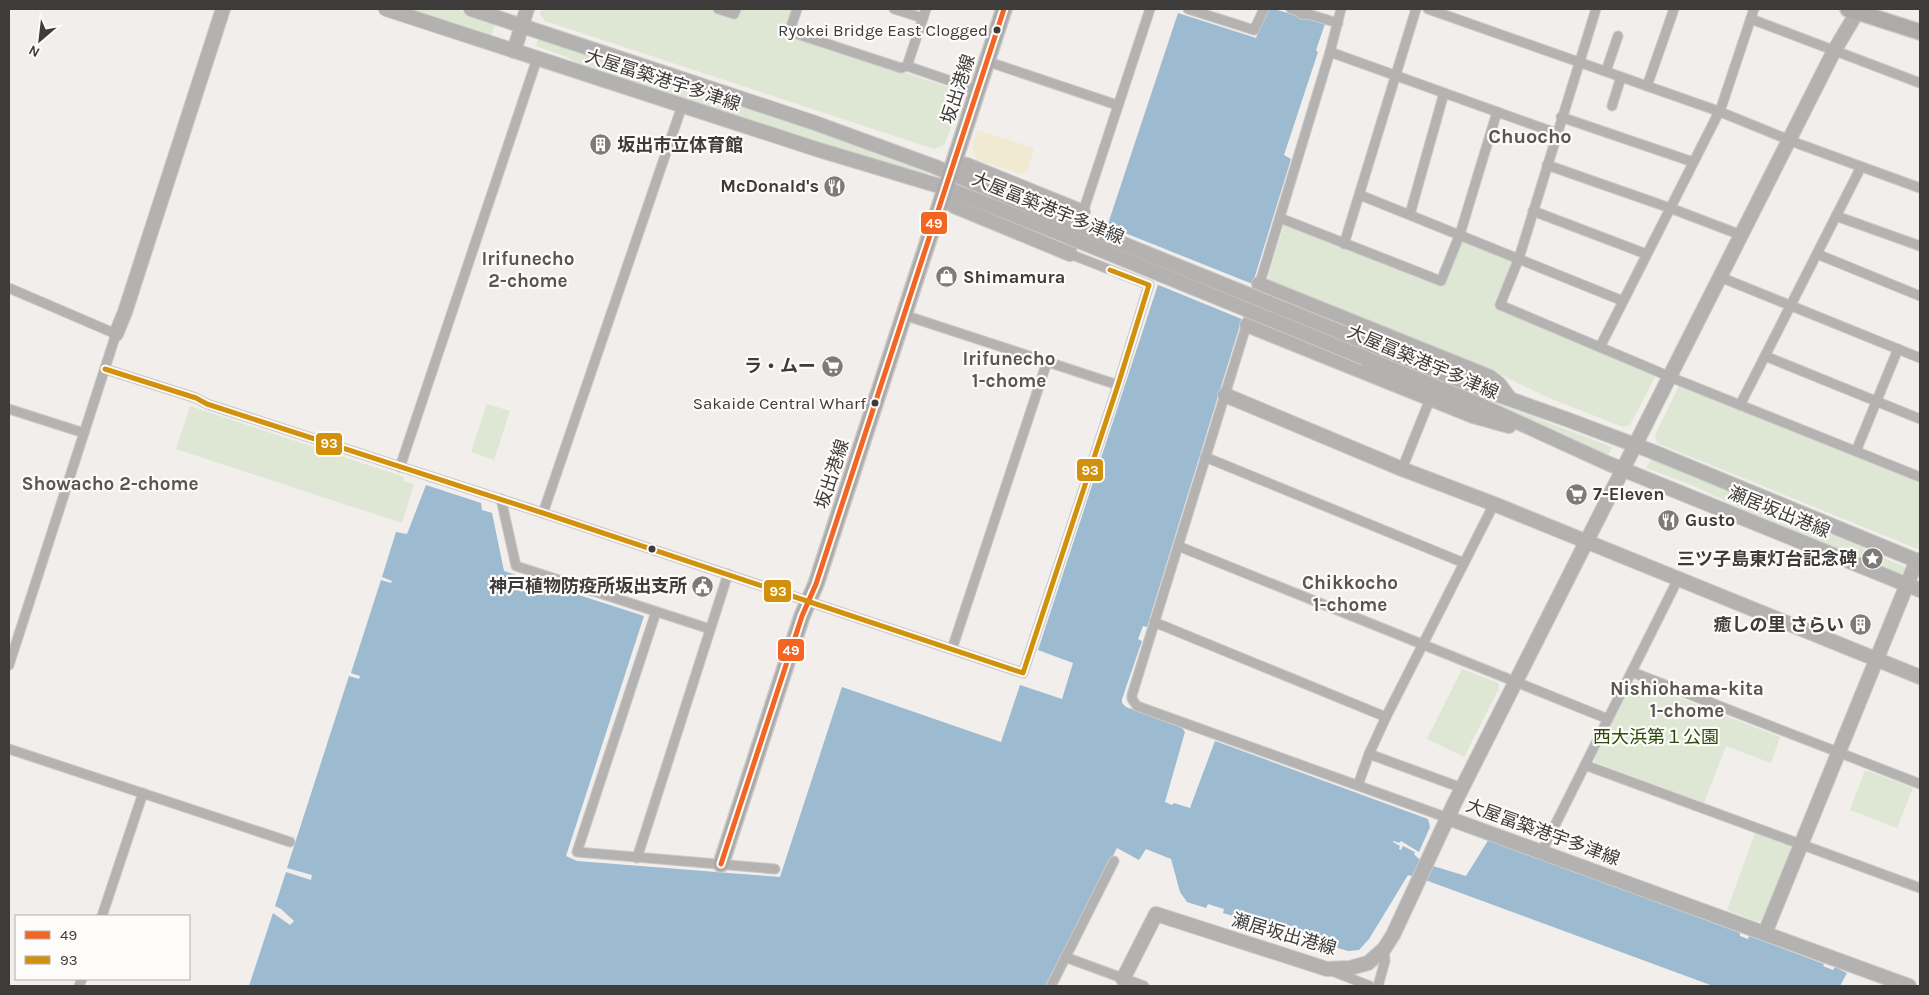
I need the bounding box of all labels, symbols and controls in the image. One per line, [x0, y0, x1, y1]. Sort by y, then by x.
north arrow [15, 15, 65, 65]
place label: Ryokei Bridge East Clogged [778, 20, 988, 40]
marker: Ryokei Bridge East Clogged [992, 25, 1002, 35]
text: N [26, 41, 43, 61]
street label: 大屋冨築港宇多津線 [583, 45, 743, 115]
street label: 坂出港線 [936, 51, 980, 127]
district label: Chuocho [1488, 125, 1572, 148]
building icon: 坂出市立体育館 [589, 133, 613, 157]
place label: 坂出市立体育館 [617, 134, 743, 156]
street label: 大屋冨築港宇多津線 [969, 167, 1127, 249]
restaurant icon: McDonald's [823, 174, 847, 198]
place label: McDonald's [720, 175, 819, 197]
line badge: 49 [920, 211, 948, 235]
text: 49 [926, 215, 942, 232]
district label: Irifunecho 2-chome [482, 248, 574, 292]
shop icon: Shimamura [935, 265, 959, 289]
place label: Shimamura [963, 266, 1065, 288]
street label: 大屋冨築港宇多津線 [1344, 320, 1502, 404]
district label: Irifunecho 1-chome [963, 348, 1055, 392]
supermarket icon: ラ・ムー [820, 354, 844, 378]
place label: ラ・ムー [744, 355, 816, 377]
place label: Sakaide Central Wharf [693, 393, 866, 413]
marker: Sakaide Central Wharf [870, 398, 880, 408]
line badge: 93 [315, 432, 343, 456]
text: 93 [320, 435, 338, 452]
street label: 坂出港線 [810, 436, 854, 512]
line badge: 93 [1076, 458, 1104, 482]
text: 93 [1081, 462, 1099, 479]
district label: Showacho 2-chome [21, 473, 199, 495]
supermarket icon: 7-Eleven [1565, 482, 1589, 506]
street label: 瀬居坂出港線 [1725, 482, 1833, 542]
place label: 7-Eleven [1593, 483, 1664, 505]
restaurant icon: Gusto [1657, 508, 1681, 532]
place label: Gusto [1685, 509, 1735, 531]
unlabelled marker [647, 544, 657, 554]
place icon: 三ツ子島東灯台記念碑 [1861, 547, 1885, 571]
place label: 三ツ子島東灯台記念碑 [1677, 548, 1857, 570]
district label: Chikkocho 1-chome [1302, 572, 1398, 616]
public building icon: 神戸植物防疫所坂出支所 [691, 574, 715, 598]
place label: 神戸植物防疫所坂出支所 [489, 575, 687, 597]
line badge: 93 [763, 579, 792, 603]
text: 93 [769, 583, 787, 600]
building icon: 癒しの里 さらい [1848, 613, 1872, 637]
place label: 癒しの里 さらい [1713, 614, 1844, 636]
line badge: 49 [777, 638, 805, 662]
text: 49 [783, 642, 799, 659]
district label: Nishiohama-kita 1-chome [1610, 678, 1764, 722]
park label: 西大浜第１公園 [1593, 726, 1719, 748]
street label: 大屋冨築港宇多津線 [1463, 794, 1623, 870]
street label: 瀬居坂出港線 [1229, 909, 1339, 959]
legend [15, 915, 190, 980]
text: 49 [60, 926, 77, 944]
text: 93 [60, 951, 78, 969]

